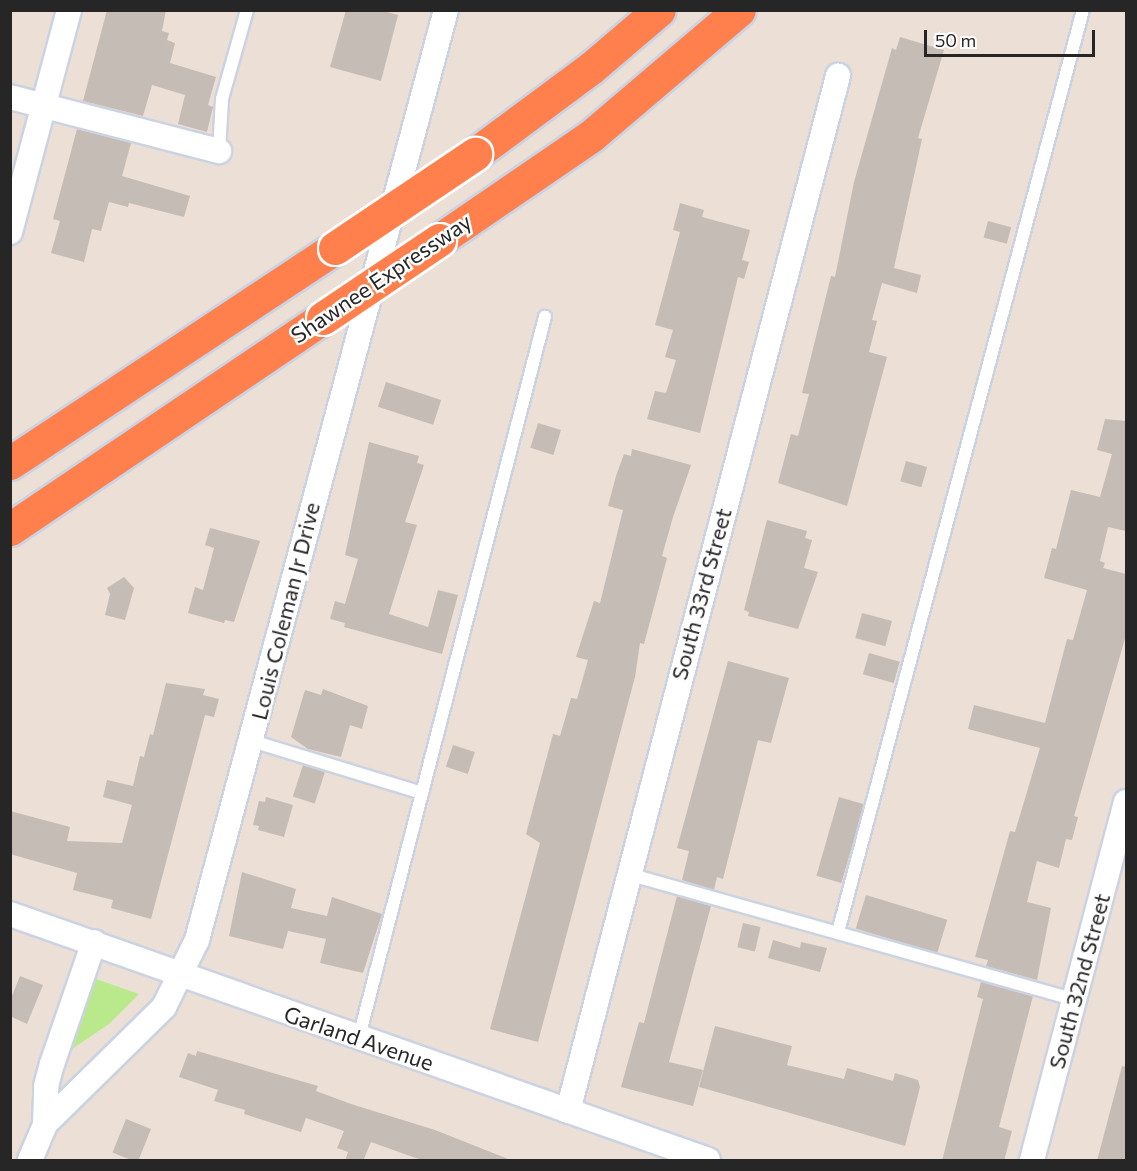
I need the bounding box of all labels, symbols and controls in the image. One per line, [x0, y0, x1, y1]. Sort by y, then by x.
scale bar [927, 18, 1098, 56]
text: 50 m [935, 29, 976, 51]
street label: Shawnee Expressway [286, 208, 476, 348]
street label: Louis Coleman Jr Drive [245, 499, 325, 723]
street label: South 33rd Street [665, 505, 737, 683]
street label: South 32nd Street [1043, 890, 1115, 1072]
street label: Garland Avenue [281, 1000, 437, 1076]

